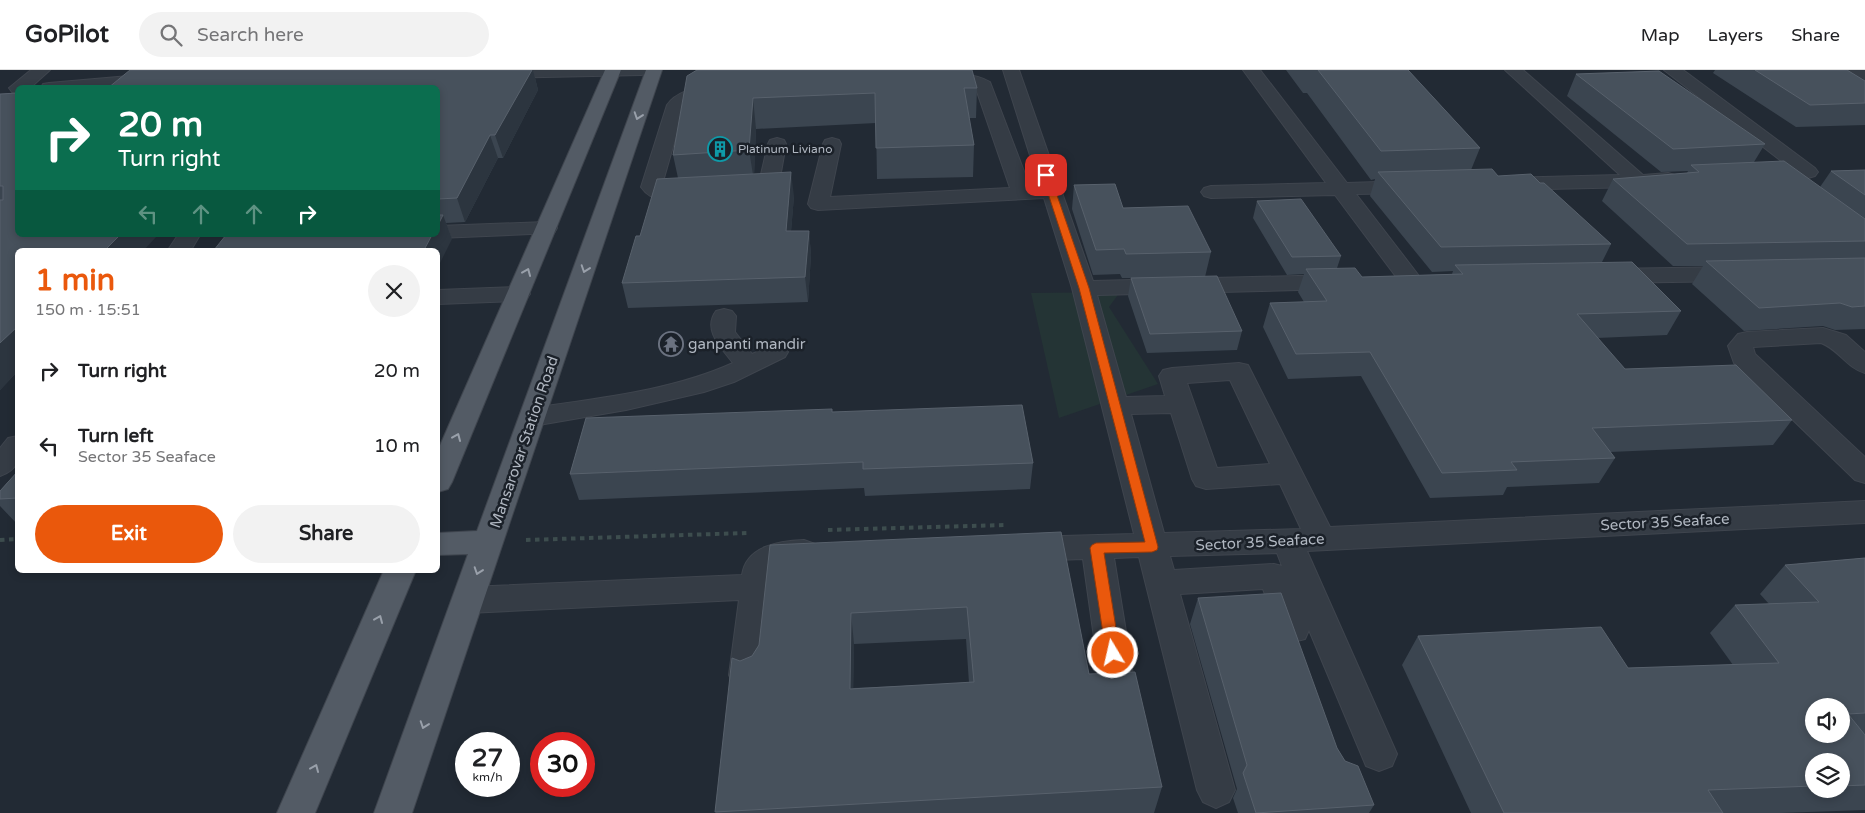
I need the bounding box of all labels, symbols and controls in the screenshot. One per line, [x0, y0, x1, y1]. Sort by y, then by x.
search box [139, 12, 489, 57]
text: GoPilot [25, 20, 109, 49]
icon: search [157, 21, 185, 49]
text: Search here [197, 24, 304, 46]
text: Map [1641, 24, 1680, 46]
text: Layers [1708, 24, 1763, 46]
text: Share [1791, 24, 1840, 46]
text: 20 m [118, 104, 203, 146]
icon: right [35, 105, 100, 170]
one-way arrow [634, 111, 644, 120]
building icon: Platinum Liviano [707, 136, 733, 162]
place label: Platinum Liviano [738, 142, 832, 156]
text: Turn right [118, 146, 220, 172]
pin [1025, 154, 1067, 196]
icon: arrive [1032, 161, 1060, 189]
icon: left [134, 200, 162, 228]
icon: ahead [187, 200, 215, 228]
icon: ahead [240, 200, 268, 228]
icon: right [293, 200, 321, 228]
text: 1 min [35, 262, 115, 299]
button: close [368, 265, 420, 317]
one-way arrow [581, 265, 591, 273]
one-way arrow [521, 268, 532, 277]
text: 150 m · 15:51 [35, 300, 141, 320]
temple icon: ganpanti mandir [658, 331, 684, 357]
place label: ganpanti mandir [688, 335, 806, 353]
street label: Mansarovar Station Road [486, 354, 562, 530]
icon: right [35, 357, 63, 385]
text: Turn right [78, 360, 166, 382]
text: 20 m [374, 360, 420, 382]
text: Turn left [78, 425, 154, 447]
icon: left [35, 432, 63, 460]
one-way arrow [450, 433, 461, 442]
text: 10 m [374, 435, 420, 457]
text: Sector 35 Seaface [78, 447, 216, 467]
button: Exit [35, 505, 223, 563]
button: Share [233, 505, 420, 563]
street label: Sector 35 Seaface [1600, 510, 1730, 534]
street label: Sector 35 Seaface [1195, 530, 1325, 554]
one-way arrow [474, 566, 484, 575]
one-way arrow [373, 615, 384, 624]
position arrow [1086, 626, 1138, 678]
map controls [1805, 698, 1850, 798]
button: sound [1805, 698, 1850, 743]
one-way arrow [420, 720, 430, 728]
speed limit sign: 30 [530, 732, 595, 797]
text: 27 [472, 743, 503, 773]
button: layers [1805, 753, 1850, 798]
one-way arrow [309, 764, 320, 773]
text: km/h [472, 770, 503, 784]

